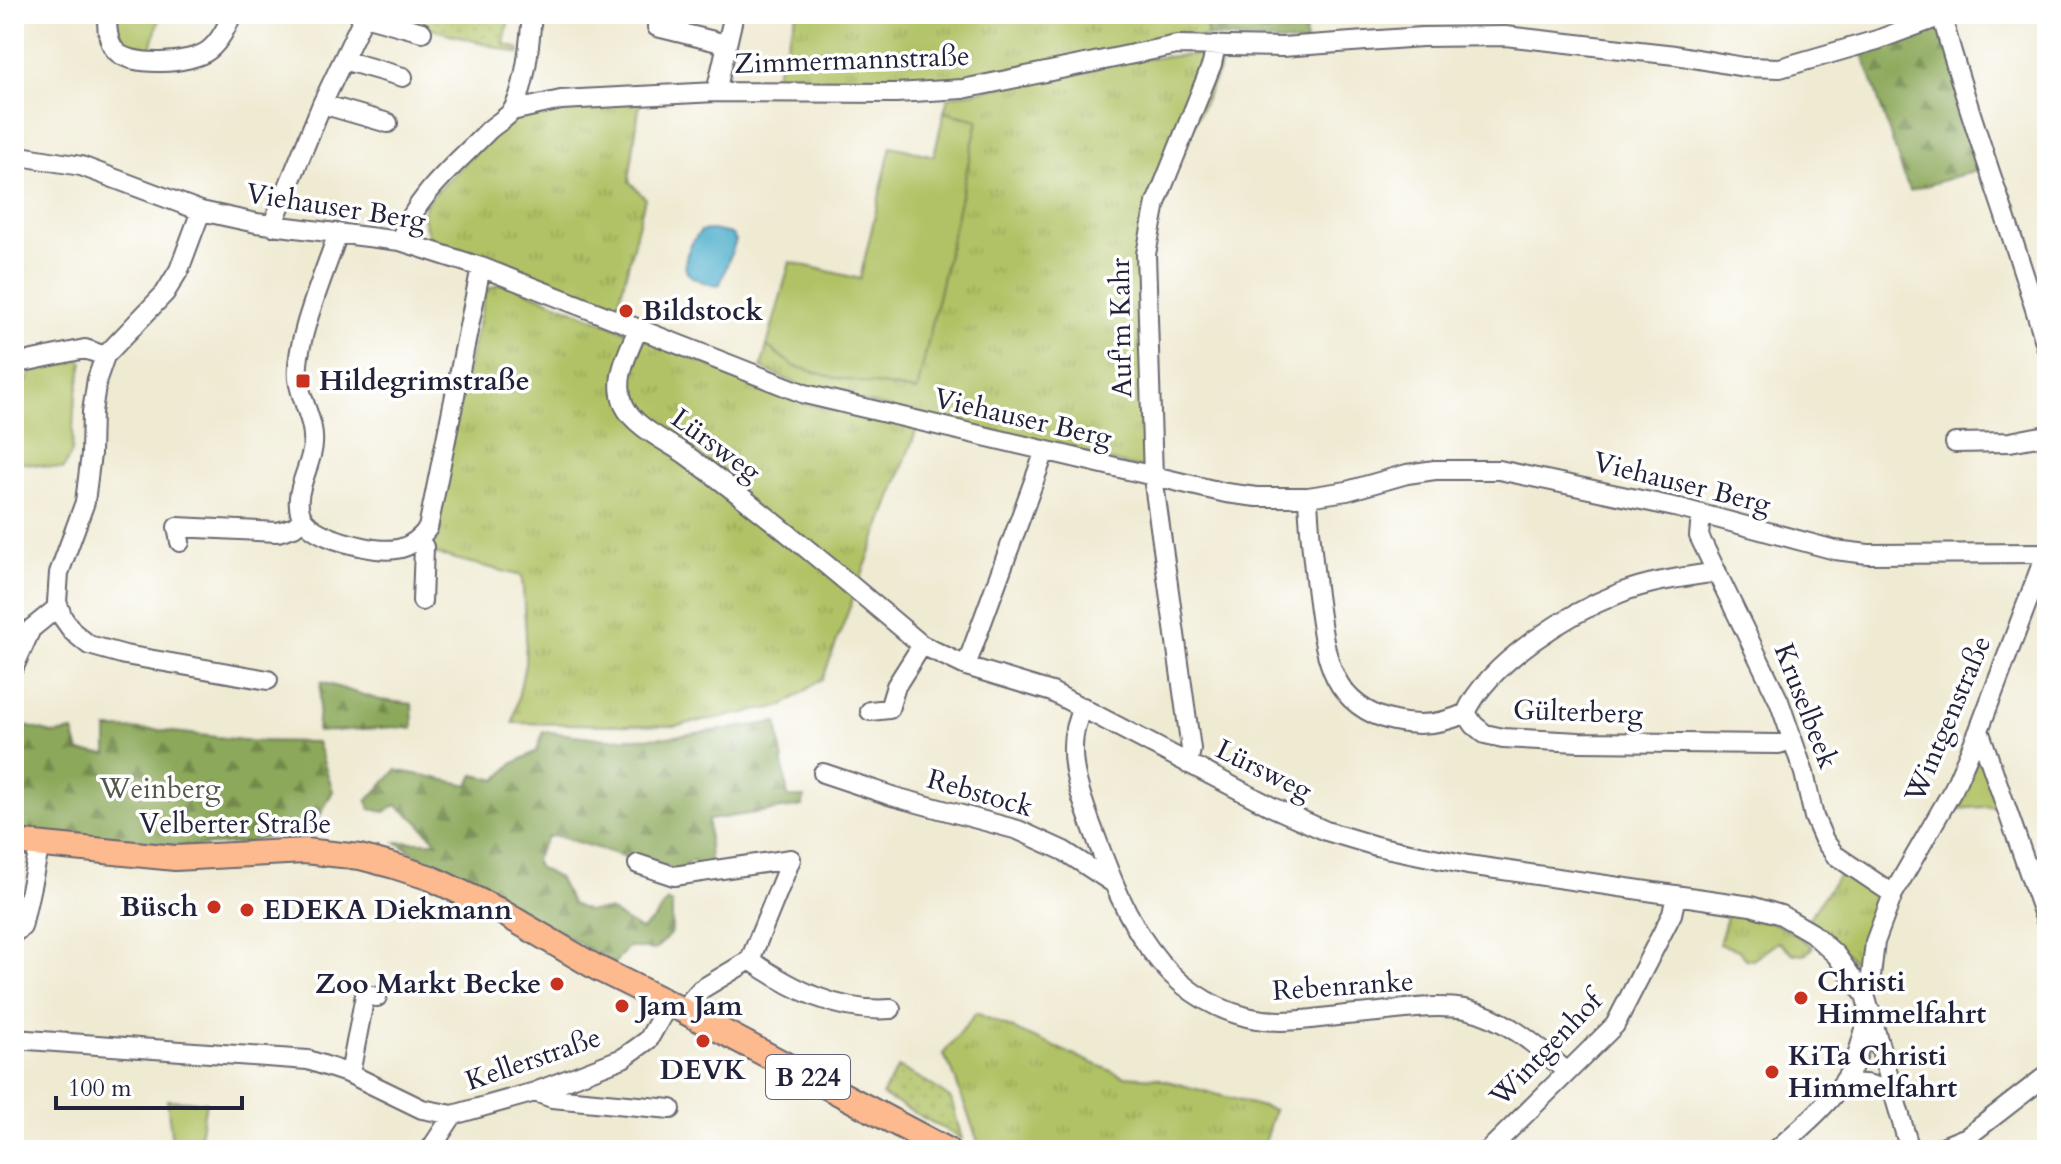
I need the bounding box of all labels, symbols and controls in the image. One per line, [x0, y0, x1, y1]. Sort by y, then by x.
street label: Zimmermannstraße [734, 37, 970, 83]
street label: Viehauser Berg [243, 174, 429, 240]
street label: Auf'm Kahr [1101, 257, 1141, 398]
place label: Bildstock [642, 292, 763, 330]
marker: Bildstock [617, 302, 635, 320]
place label: Hildegrimstraße [319, 362, 530, 400]
marker: Hildegrimstraße [294, 372, 312, 390]
street label: Viehauser Berg [930, 379, 1116, 457]
street label: Lürsweg [663, 399, 769, 491]
street label: Viehauser Berg [1589, 443, 1775, 523]
street label: Wintgenstraße [1895, 630, 2000, 809]
street label: Kruselbeek [1765, 638, 1847, 774]
street label: Gülterberg [1512, 691, 1644, 733]
street label: Lürsweg [1210, 730, 1319, 810]
street label: Rebstock [923, 760, 1037, 826]
park label: Weinberg [98, 770, 221, 808]
street label: Velberter Straße [139, 805, 331, 843]
place label: Büsch [120, 888, 199, 926]
place label: EDEKA Diekmann [263, 891, 512, 929]
marker: Büsch [205, 898, 223, 916]
marker: EDEKA Diekmann [238, 901, 256, 919]
street label: Rebenranke [1271, 962, 1415, 1010]
place label: Christi Himmelfahrt [1817, 963, 1986, 1033]
place label: Zoo Markt Becke [315, 965, 541, 1003]
marker: Zoo Markt Becke [548, 975, 566, 993]
street label: Wintgenhof [1481, 980, 1614, 1116]
place label: Jam Jam [634, 987, 743, 1025]
marker: Christi Himmelfahrt [1792, 989, 1810, 1007]
marker: Jam Jam [613, 997, 631, 1015]
street label: Kellerstraße [460, 1018, 606, 1100]
marker: DEVK [694, 1032, 712, 1050]
place label: KiTa Christi Himmelfahrt [1788, 1037, 1957, 1107]
place label: DEVK [660, 1051, 746, 1089]
road number: B 224 [766, 1055, 850, 1099]
scale bar [56, 1060, 242, 1110]
marker: KiTa Christi Himmelfahrt [1763, 1063, 1781, 1081]
text: 100 m [68, 1072, 132, 1105]

